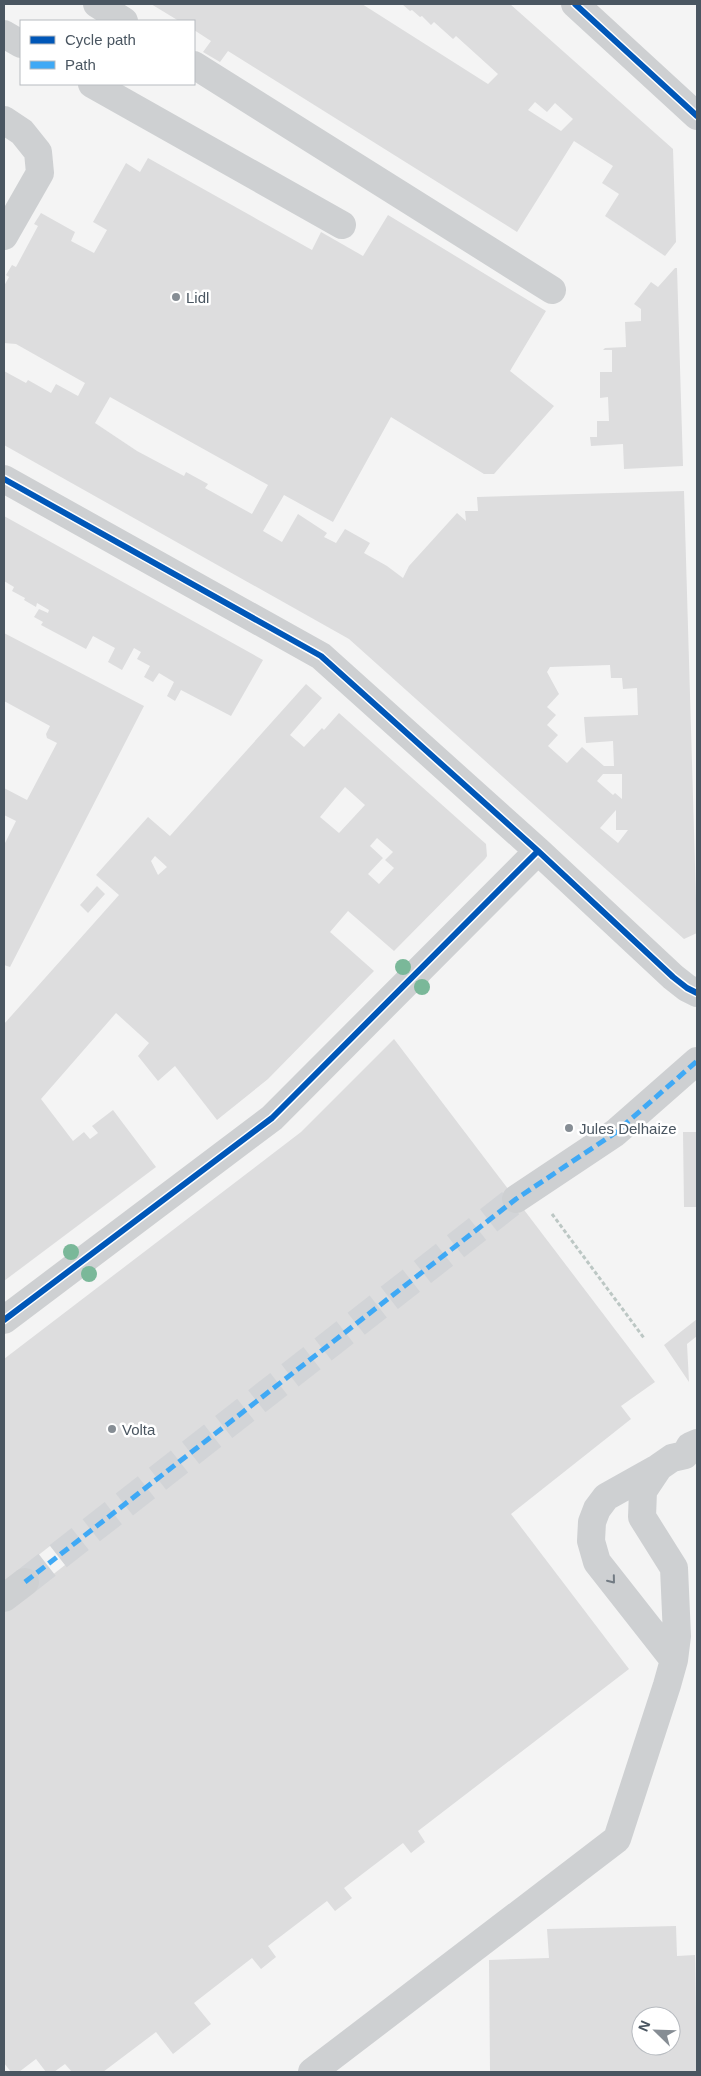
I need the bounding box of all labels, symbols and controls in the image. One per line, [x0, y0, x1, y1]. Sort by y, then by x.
legend [20, 20, 195, 85]
text: Cycle path [65, 31, 136, 48]
text: Path [65, 56, 96, 73]
place label: Lidl [186, 289, 209, 306]
marker: Lidl [170, 291, 182, 303]
place label: Jules Delhaize [579, 1120, 677, 1137]
marker: Jules Delhaize [563, 1122, 575, 1134]
place label: Volta [122, 1421, 156, 1438]
marker: Volta [106, 1423, 118, 1435]
one-way arrow [606, 1574, 614, 1583]
north arrow [631, 2006, 681, 2056]
text: N [635, 2018, 653, 2034]

